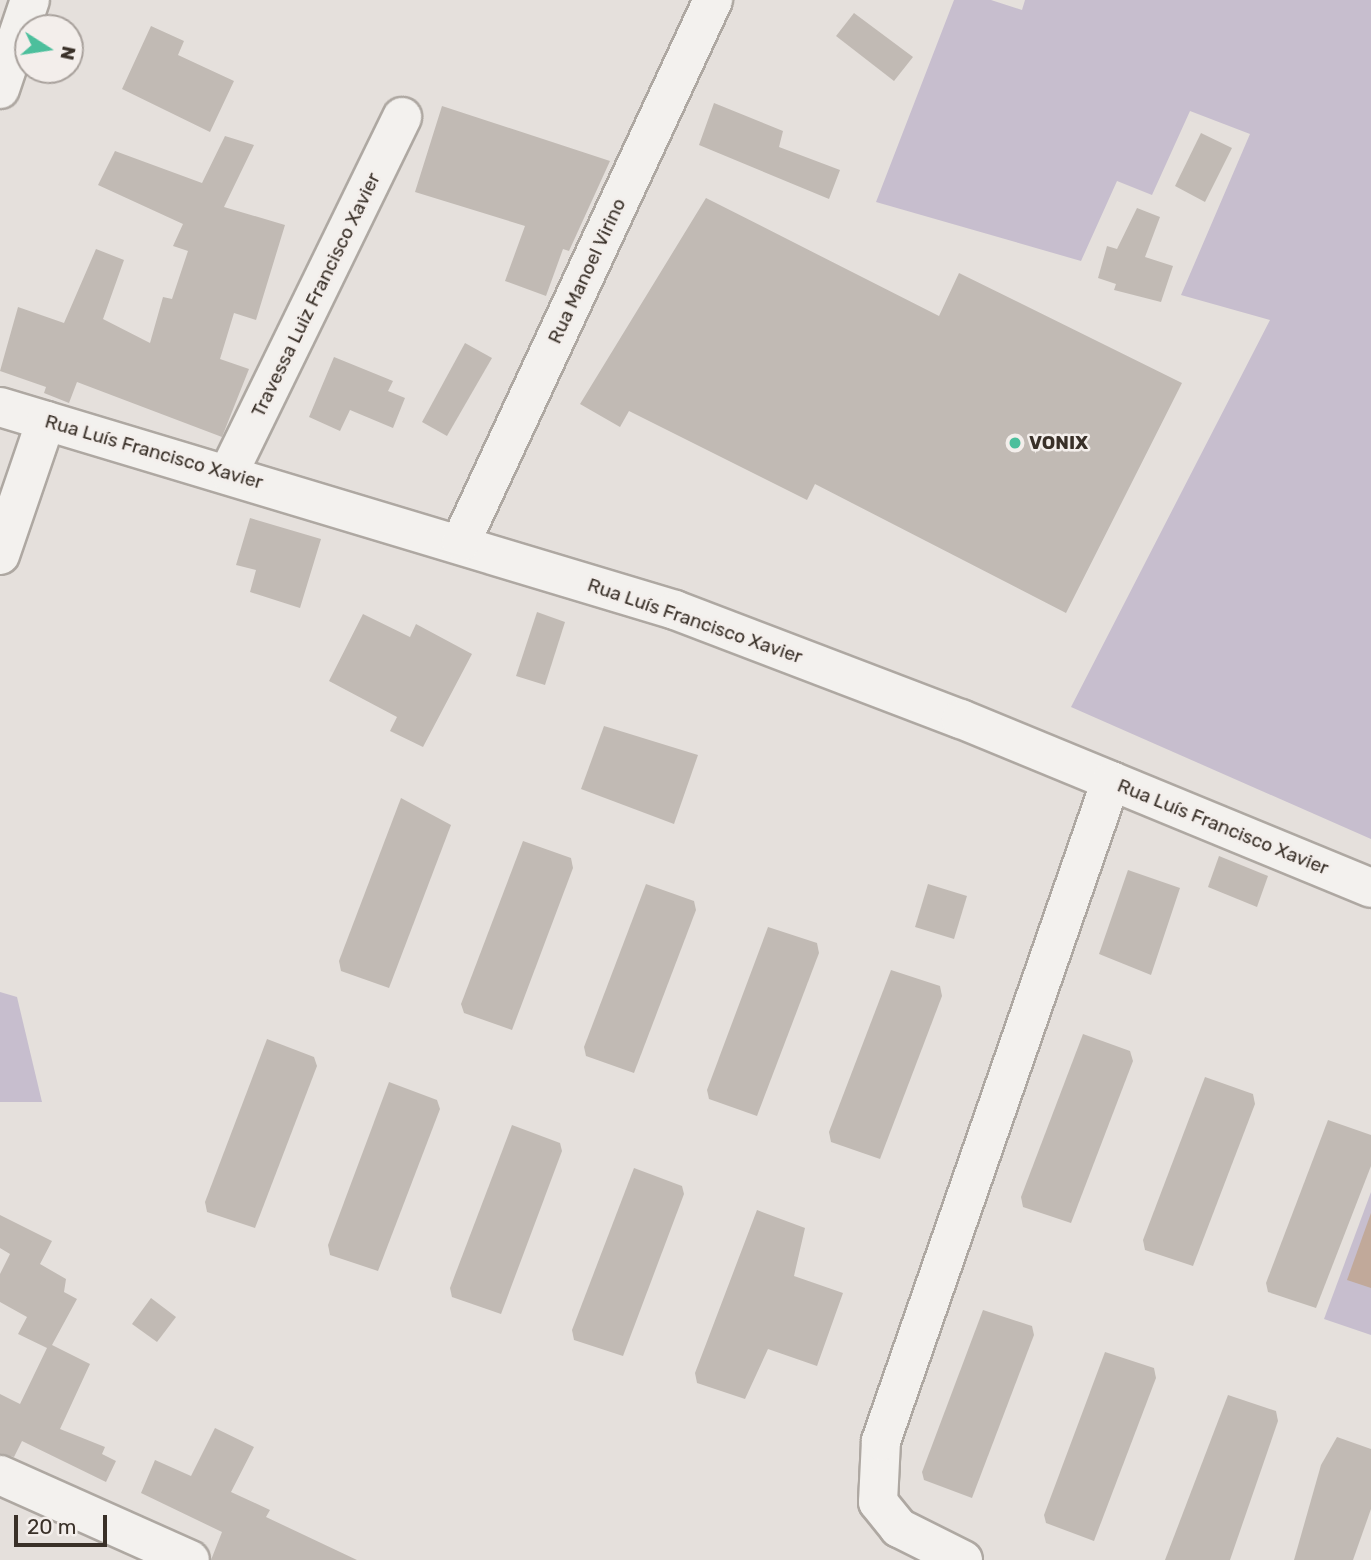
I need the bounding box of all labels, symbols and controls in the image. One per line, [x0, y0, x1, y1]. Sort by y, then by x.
north arrow [14, 14, 84, 84]
text: N [55, 44, 81, 62]
street label: Travessa Luiz Francisco Xavier [247, 169, 385, 421]
street label: Rua Manoel Virino [543, 195, 631, 347]
street label: Rua Luís Francisco Xavier [42, 410, 266, 494]
place label: VONIX [1029, 432, 1088, 454]
marker: VONIX [1007, 435, 1023, 451]
street label: Rua Luís Francisco Xavier [585, 573, 805, 669]
street label: Rua Luís Francisco Xavier [1114, 774, 1332, 880]
scale bar [18, 1500, 110, 1544]
text: 20 m [27, 1514, 76, 1539]

